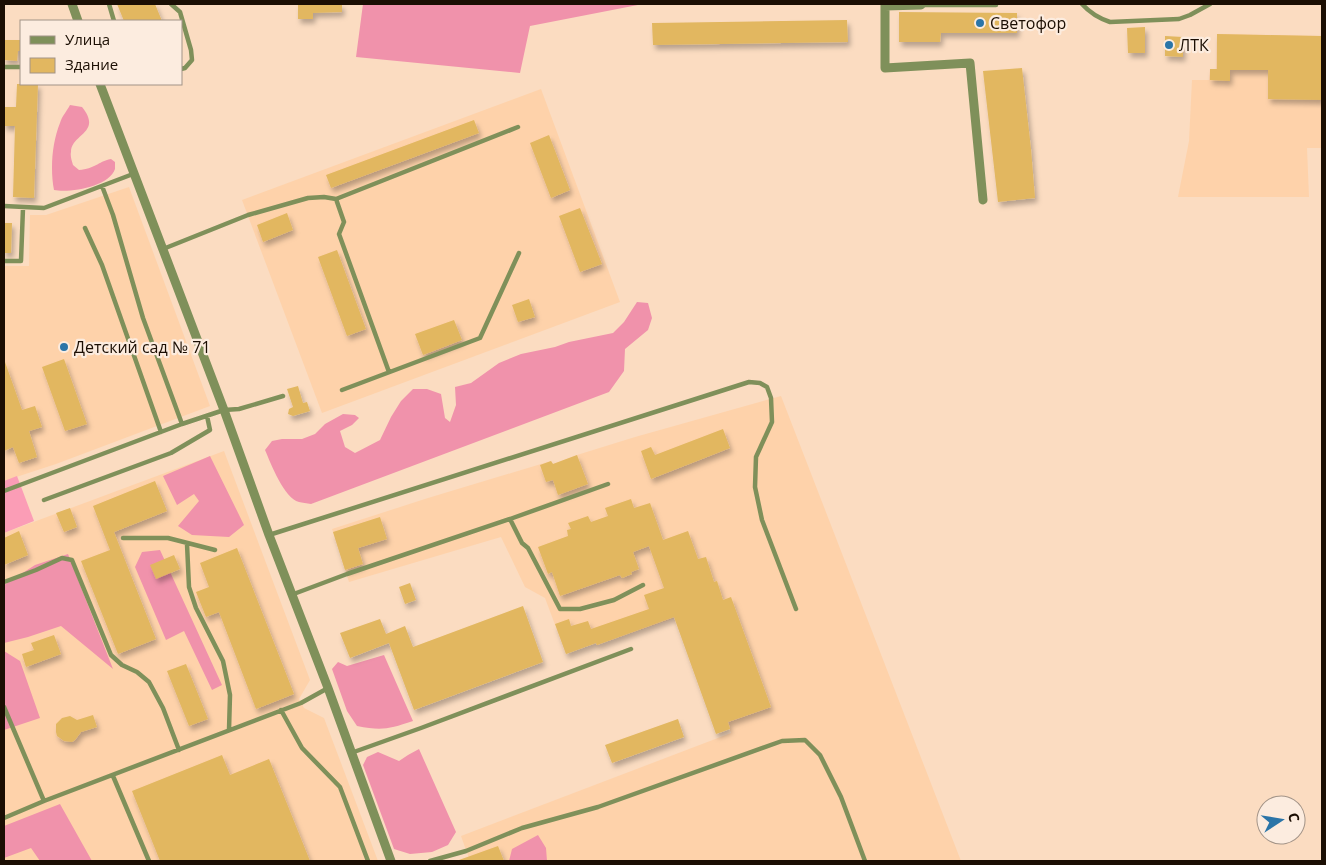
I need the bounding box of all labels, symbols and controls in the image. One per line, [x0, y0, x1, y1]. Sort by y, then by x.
place label: Светофор [990, 12, 1066, 34]
marker: Светофор [974, 17, 986, 29]
legend [20, 20, 182, 85]
text: Улица [65, 29, 110, 49]
place label: ЛТК [1179, 34, 1209, 56]
marker: ЛТК [1163, 39, 1175, 51]
text: Здание [65, 54, 118, 74]
place label: Детский сад № 71 [74, 336, 211, 358]
marker: Детский сад № 71 [58, 341, 70, 353]
north arrow [1256, 795, 1306, 845]
text: С [1284, 811, 1304, 824]

